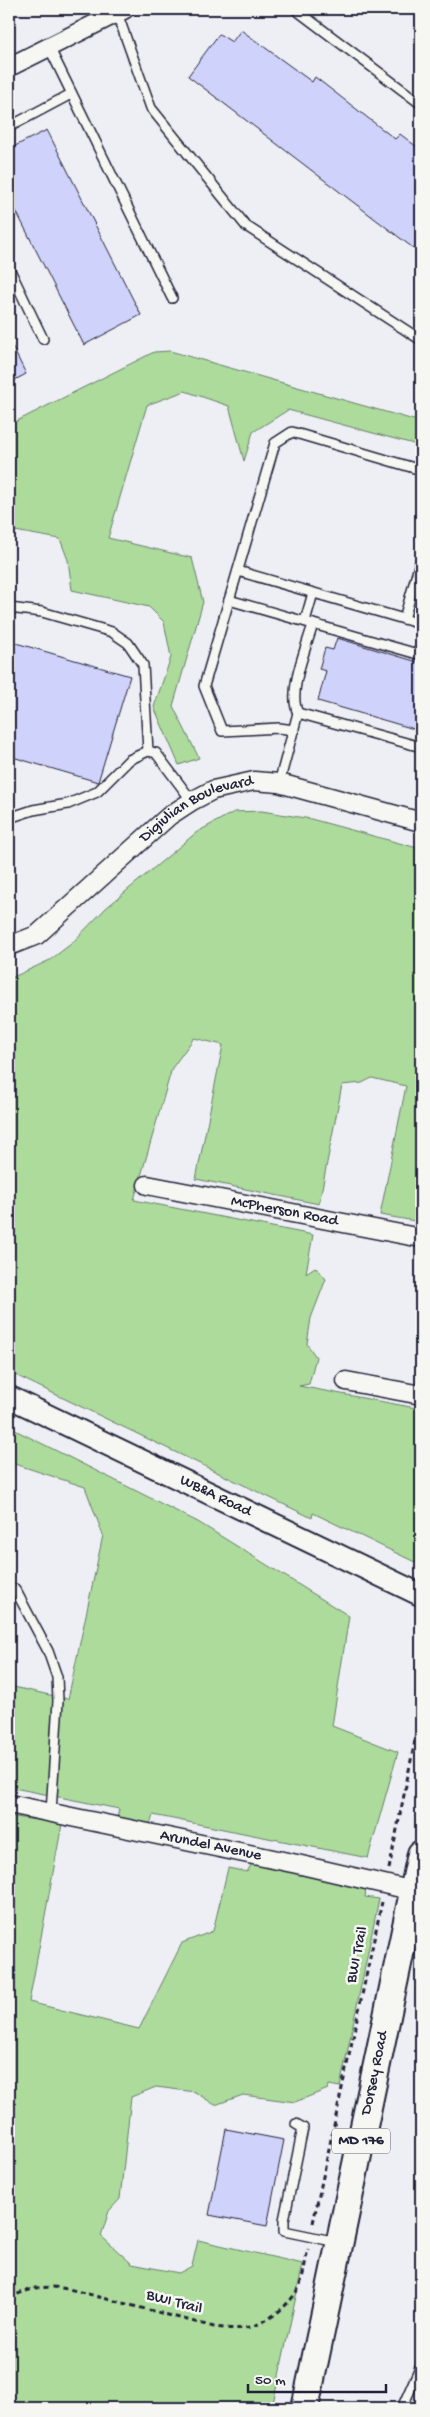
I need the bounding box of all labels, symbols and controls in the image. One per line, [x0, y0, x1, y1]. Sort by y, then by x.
street label: Digiulian Boulevard [135, 772, 257, 848]
street label: McPherson Road [229, 1192, 341, 1232]
street label: WB&A Road [176, 1471, 256, 1522]
street label: Arundel Avenue [158, 1826, 264, 1866]
street label: BWI Trail [343, 1925, 373, 1986]
street label: Dorsey Road [357, 2028, 393, 2118]
road number: MD 176 [332, 2128, 390, 2154]
street label: BWI Trail [143, 2286, 204, 2320]
scale bar [248, 2362, 385, 2394]
text: 50 m [255, 2372, 286, 2390]

